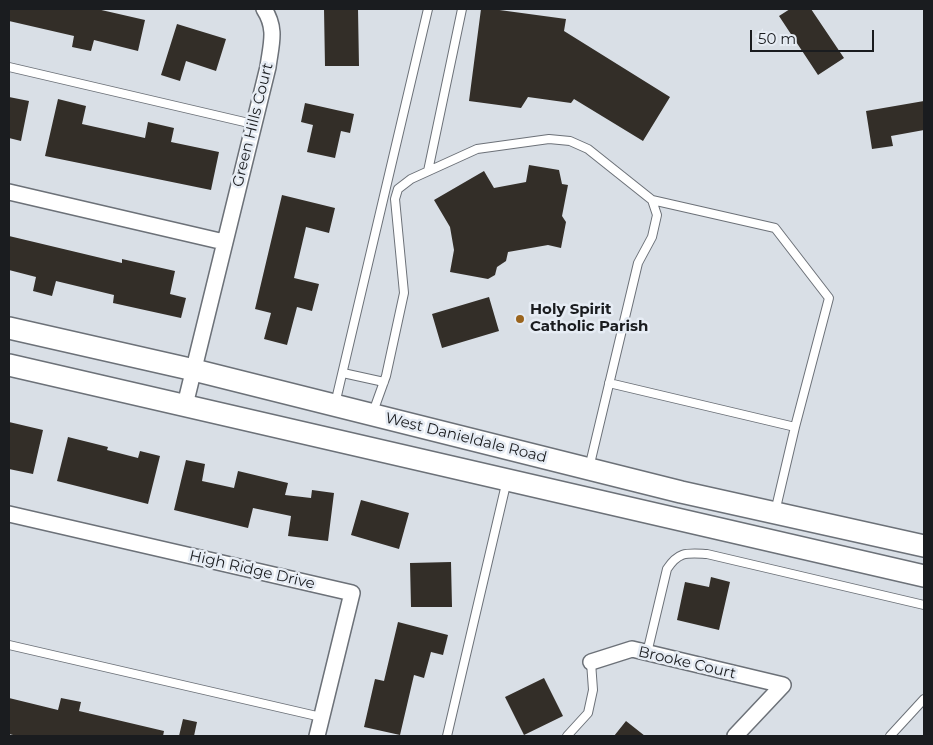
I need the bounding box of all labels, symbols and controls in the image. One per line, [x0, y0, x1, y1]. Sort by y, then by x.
scale bar [753, 20, 877, 52]
text: 50 m [758, 29, 796, 48]
street label: Green Hills Court [229, 61, 277, 189]
place label: Holy Spirit Catholic Parish [530, 301, 648, 336]
marker: Holy Spirit Catholic Parish [514, 313, 526, 325]
street label: West Danieldale Road [383, 409, 549, 467]
street label: High Ridge Drive [188, 547, 316, 593]
street label: Brooke Court [636, 643, 738, 683]

